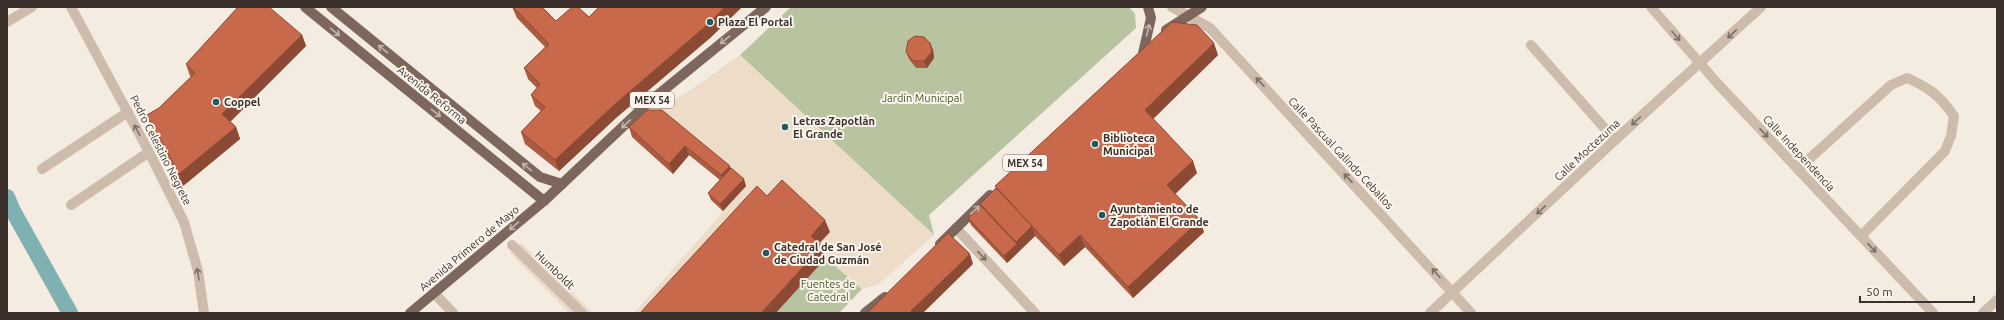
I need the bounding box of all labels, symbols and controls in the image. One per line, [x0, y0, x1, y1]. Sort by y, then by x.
place label: Plaza El Portal [718, 16, 793, 28]
marker: Plaza El Portal [705, 17, 715, 27]
one-way arrow [1145, 24, 1152, 37]
one-way arrow [330, 27, 341, 36]
one-way arrow [1727, 29, 1738, 38]
one-way arrow [1672, 31, 1681, 42]
one-way arrow [720, 36, 731, 45]
one-way arrow [378, 45, 389, 53]
street label: Avenida Reforma [395, 64, 469, 126]
one-way arrow [1255, 77, 1264, 87]
road number: MEX 54 [630, 92, 674, 108]
park label: Jardín Municipal [882, 92, 962, 104]
street label: Pedro Celestino Negrete [128, 93, 194, 207]
street label: Calle Pascual Galindo Ceballos [1286, 95, 1396, 211]
place label: Coppel [224, 96, 261, 108]
marker: Coppel [211, 97, 221, 107]
one-way arrow [431, 109, 442, 118]
street label: Calle Independencia [1761, 113, 1837, 193]
place label: Letras Zapotlán El Grande [793, 115, 875, 140]
one-way arrow [1632, 116, 1642, 125]
street label: Calle Moctezuma [1552, 117, 1622, 183]
one-way arrow [621, 119, 631, 128]
marker: Letras Zapotlán El Grande [780, 122, 790, 132]
one-way arrow [133, 124, 140, 136]
one-way arrow [1759, 127, 1768, 137]
place label: Biblioteca Municipal [1103, 132, 1155, 157]
marker: Biblioteca Municipal [1090, 139, 1100, 149]
road number: MEX 54 [1003, 155, 1047, 171]
one-way arrow [522, 162, 533, 171]
one-way arrow [1343, 172, 1352, 183]
street label: Avenida Primero de Mayo [417, 203, 521, 293]
place label: Ayuntamiento de Zapotlán El Grande [1110, 203, 1209, 228]
one-way arrow [970, 205, 980, 215]
one-way arrow [1536, 205, 1546, 214]
marker: Ayuntamiento de Zapotlán El Grande [1097, 210, 1107, 220]
one-way arrow [509, 221, 519, 230]
place label: Catedral de San José de Ciudad Guzmán [774, 241, 882, 266]
one-way arrow [1867, 243, 1877, 253]
street label: Humboldt [533, 248, 578, 292]
marker: Catedral de San José de Ciudad Guzmán [761, 248, 771, 258]
one-way arrow [978, 251, 987, 261]
one-way arrow [194, 268, 202, 281]
one-way arrow [1431, 268, 1440, 279]
park label: Fuentes de Catedral [801, 278, 855, 303]
scale bar [1860, 278, 1974, 304]
text: 50 m [1866, 285, 1893, 298]

